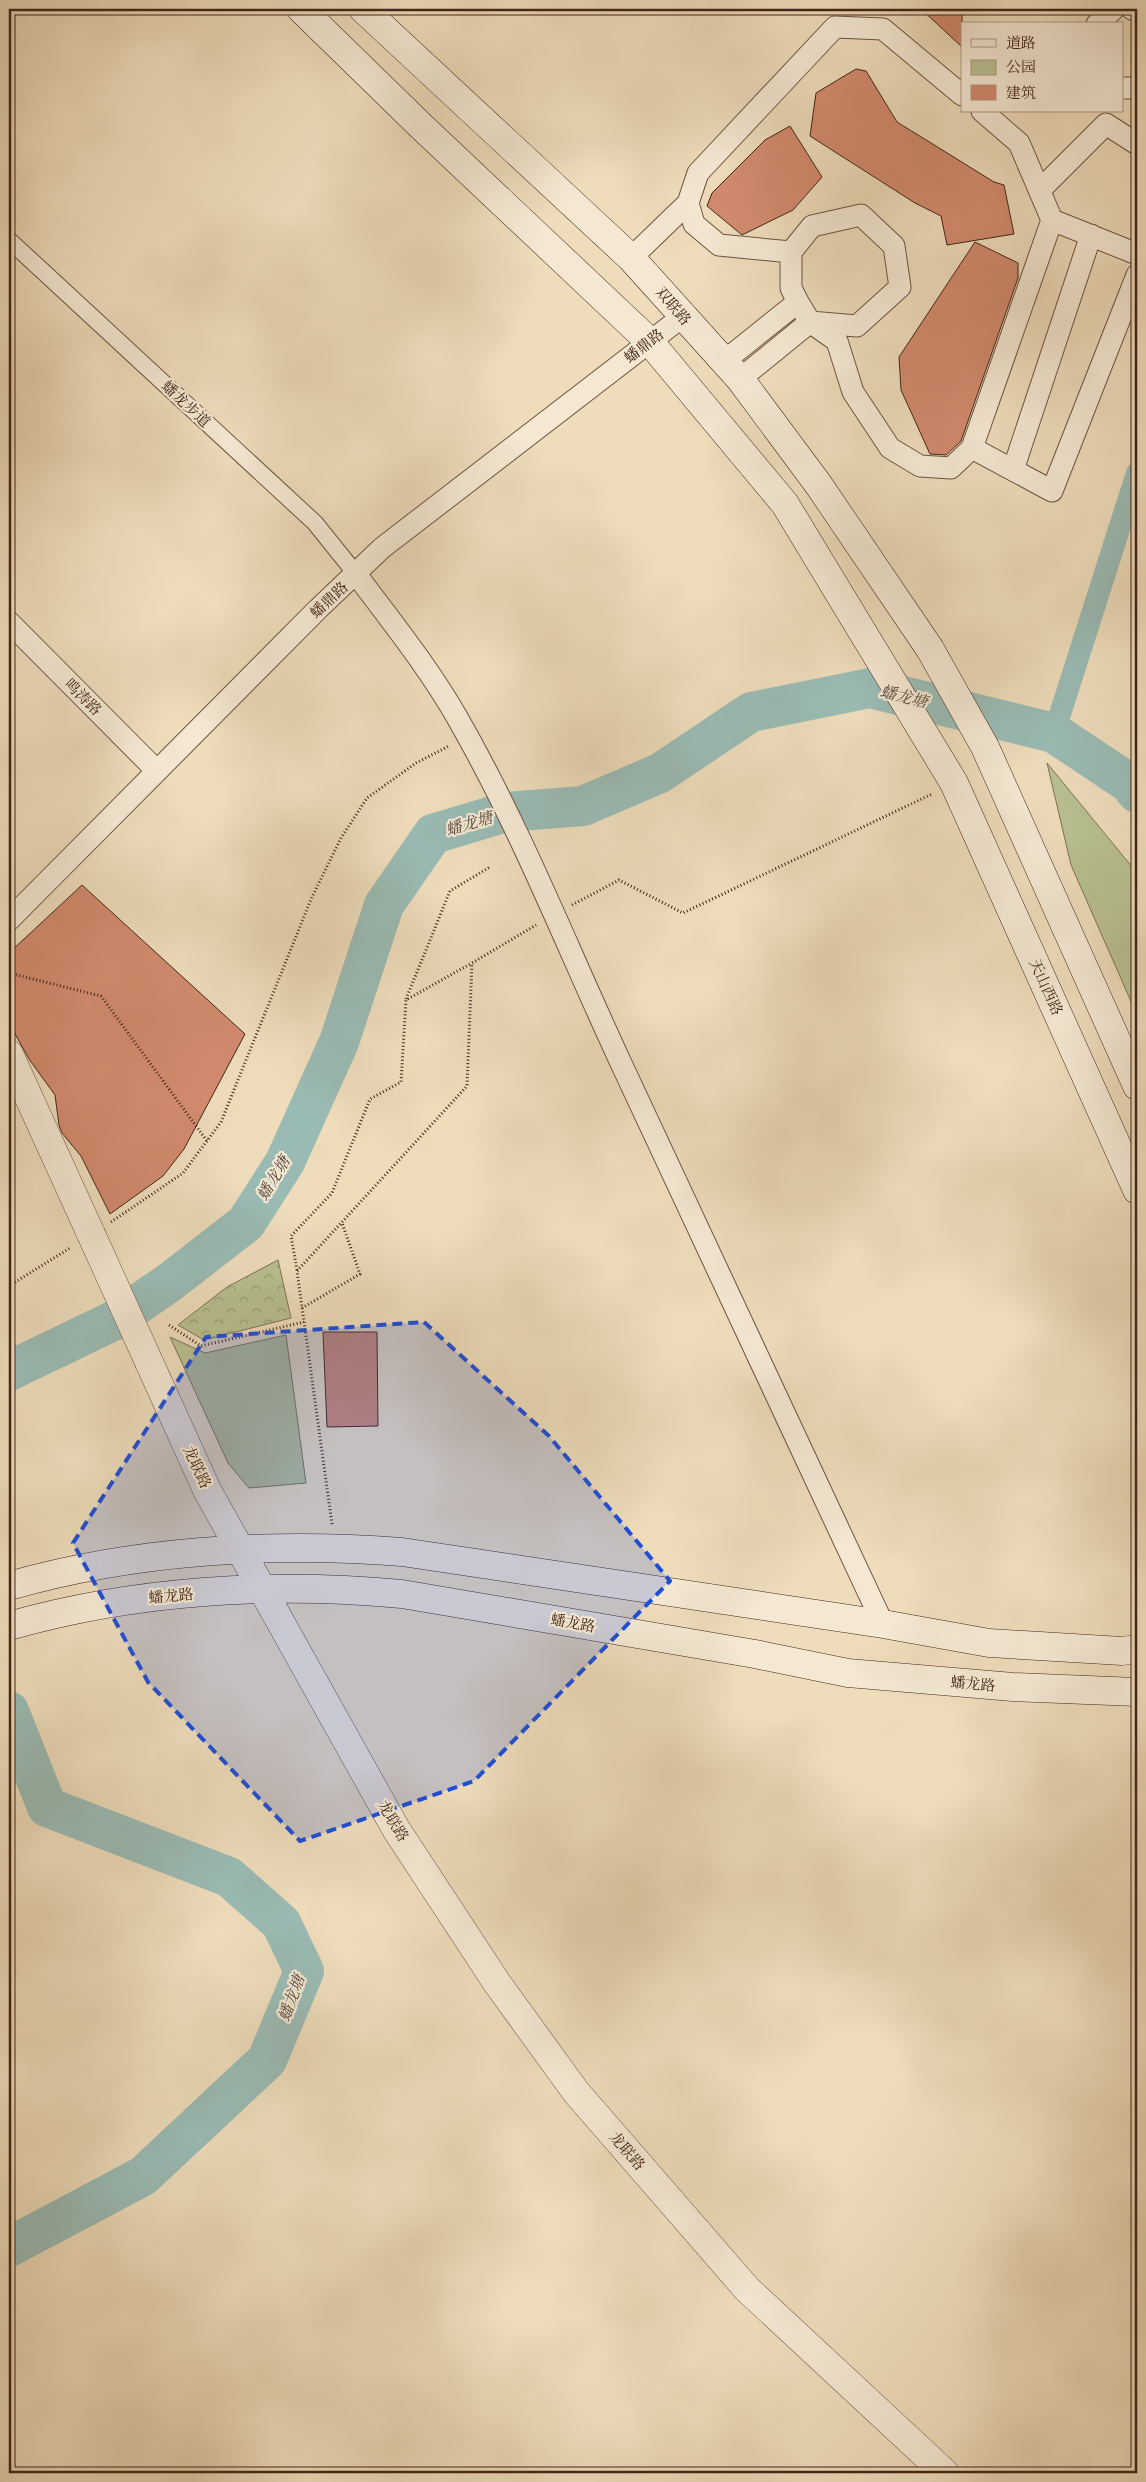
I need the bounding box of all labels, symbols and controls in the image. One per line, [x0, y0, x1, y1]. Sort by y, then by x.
legend [961, 22, 1124, 112]
text: 道路 [1006, 33, 1036, 52]
text: 公园 [1006, 57, 1036, 76]
text: 建筑 [1006, 83, 1036, 102]
street label: 双联路 [651, 282, 695, 329]
street label: 蟠鼎路 [620, 324, 667, 367]
street label: 蟠龙步道 [158, 376, 215, 431]
street label: 蟠鼎路 [306, 577, 352, 622]
street label: 鸣涛路 [61, 674, 106, 719]
water label: 蟠龙塘 [878, 680, 933, 712]
water label: 蟠龙塘 [443, 806, 498, 839]
street label: 天山西路 [1026, 956, 1067, 1018]
water label: 蟠龙塘 [252, 1150, 295, 1204]
street label: 龙联路 [179, 1442, 216, 1491]
street label: 蟠龙路 [148, 1584, 194, 1607]
street label: 蟠龙路 [549, 1609, 597, 1636]
street label: 蟠龙路 [950, 1672, 996, 1695]
street label: 龙联路 [374, 1797, 413, 1845]
water label: 蟠龙塘 [273, 1969, 310, 2024]
street label: 龙联路 [605, 2127, 649, 2174]

